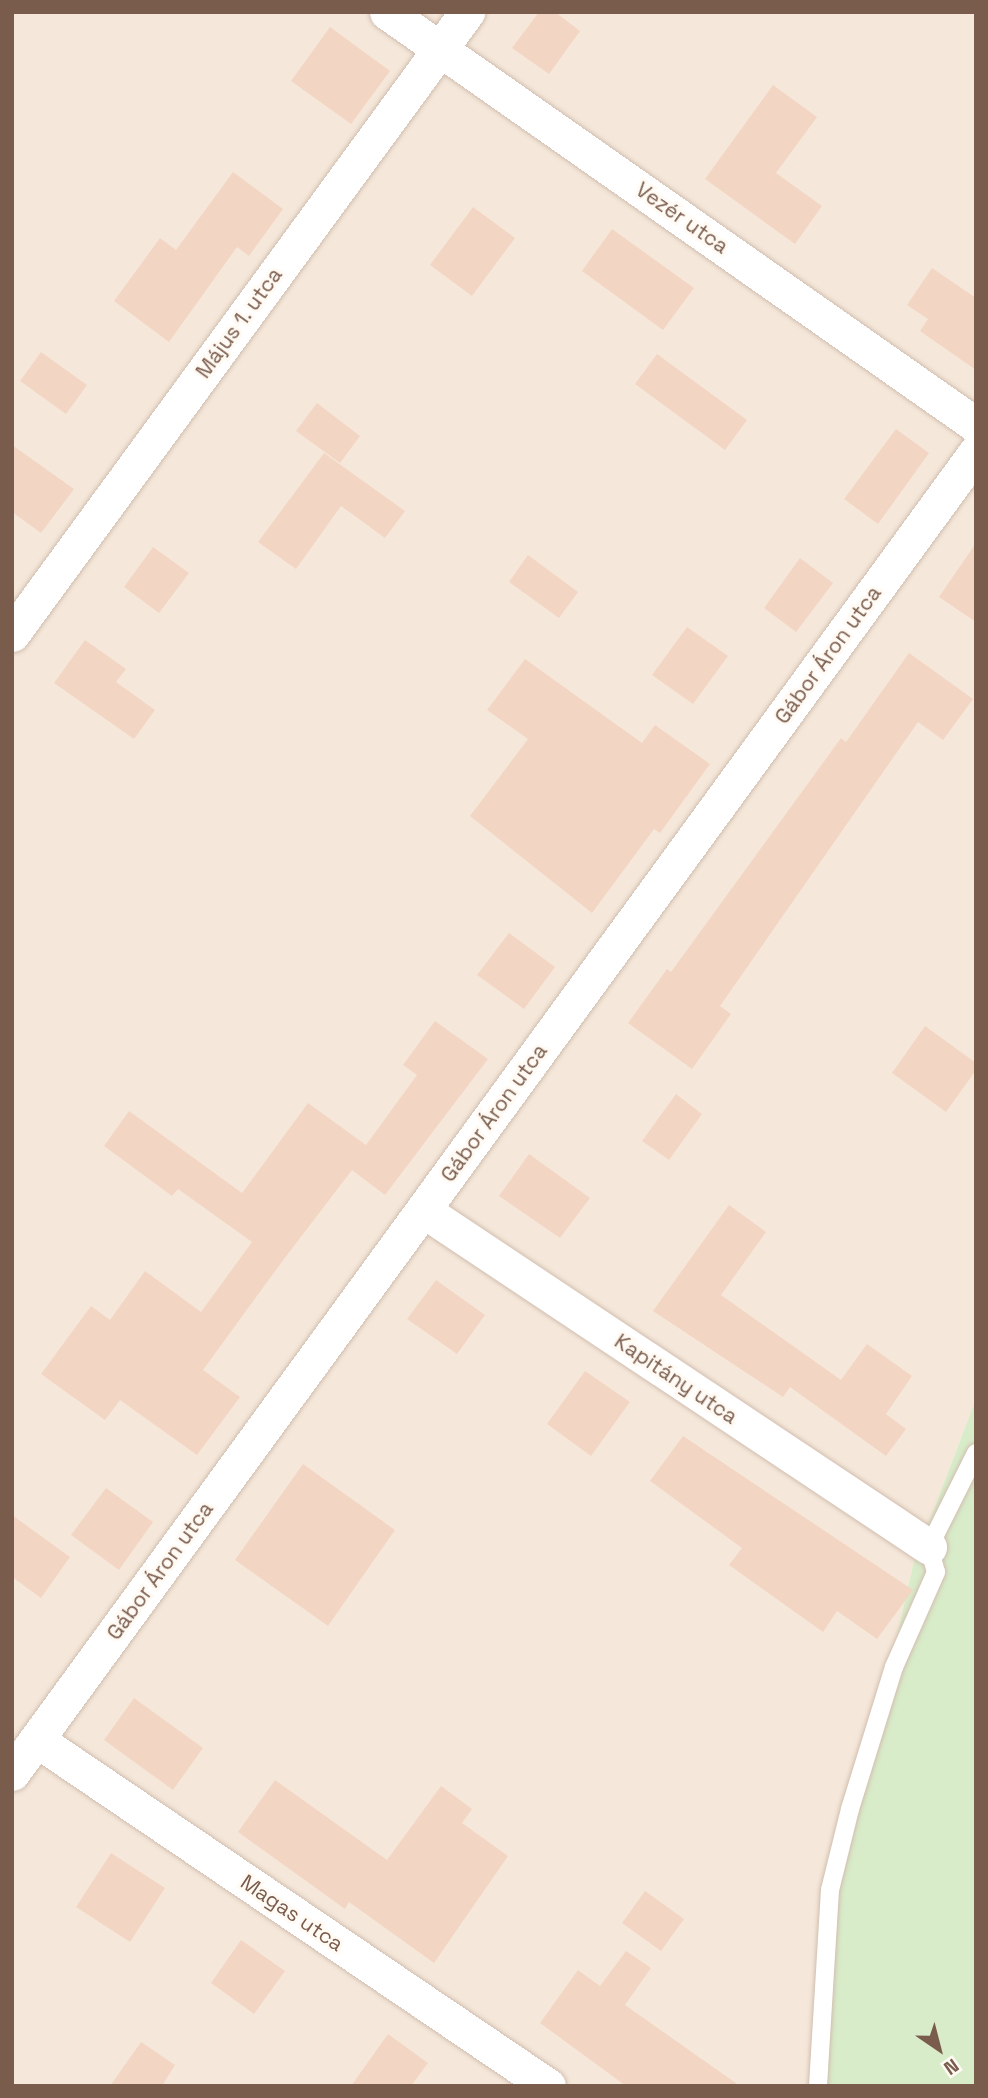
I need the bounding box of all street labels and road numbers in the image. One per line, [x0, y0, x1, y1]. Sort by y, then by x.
street label: Vezér utca [631, 177, 733, 259]
street label: Május 1. utca [190, 263, 288, 383]
street label: Gábor Áron utca [769, 581, 887, 729]
street label: Gábor Áron utca [435, 1039, 553, 1187]
street label: Kapitány utca [610, 1329, 742, 1429]
street label: Gábor Áron utca [101, 1497, 219, 1645]
street label: Magas utca [236, 1869, 348, 1957]

